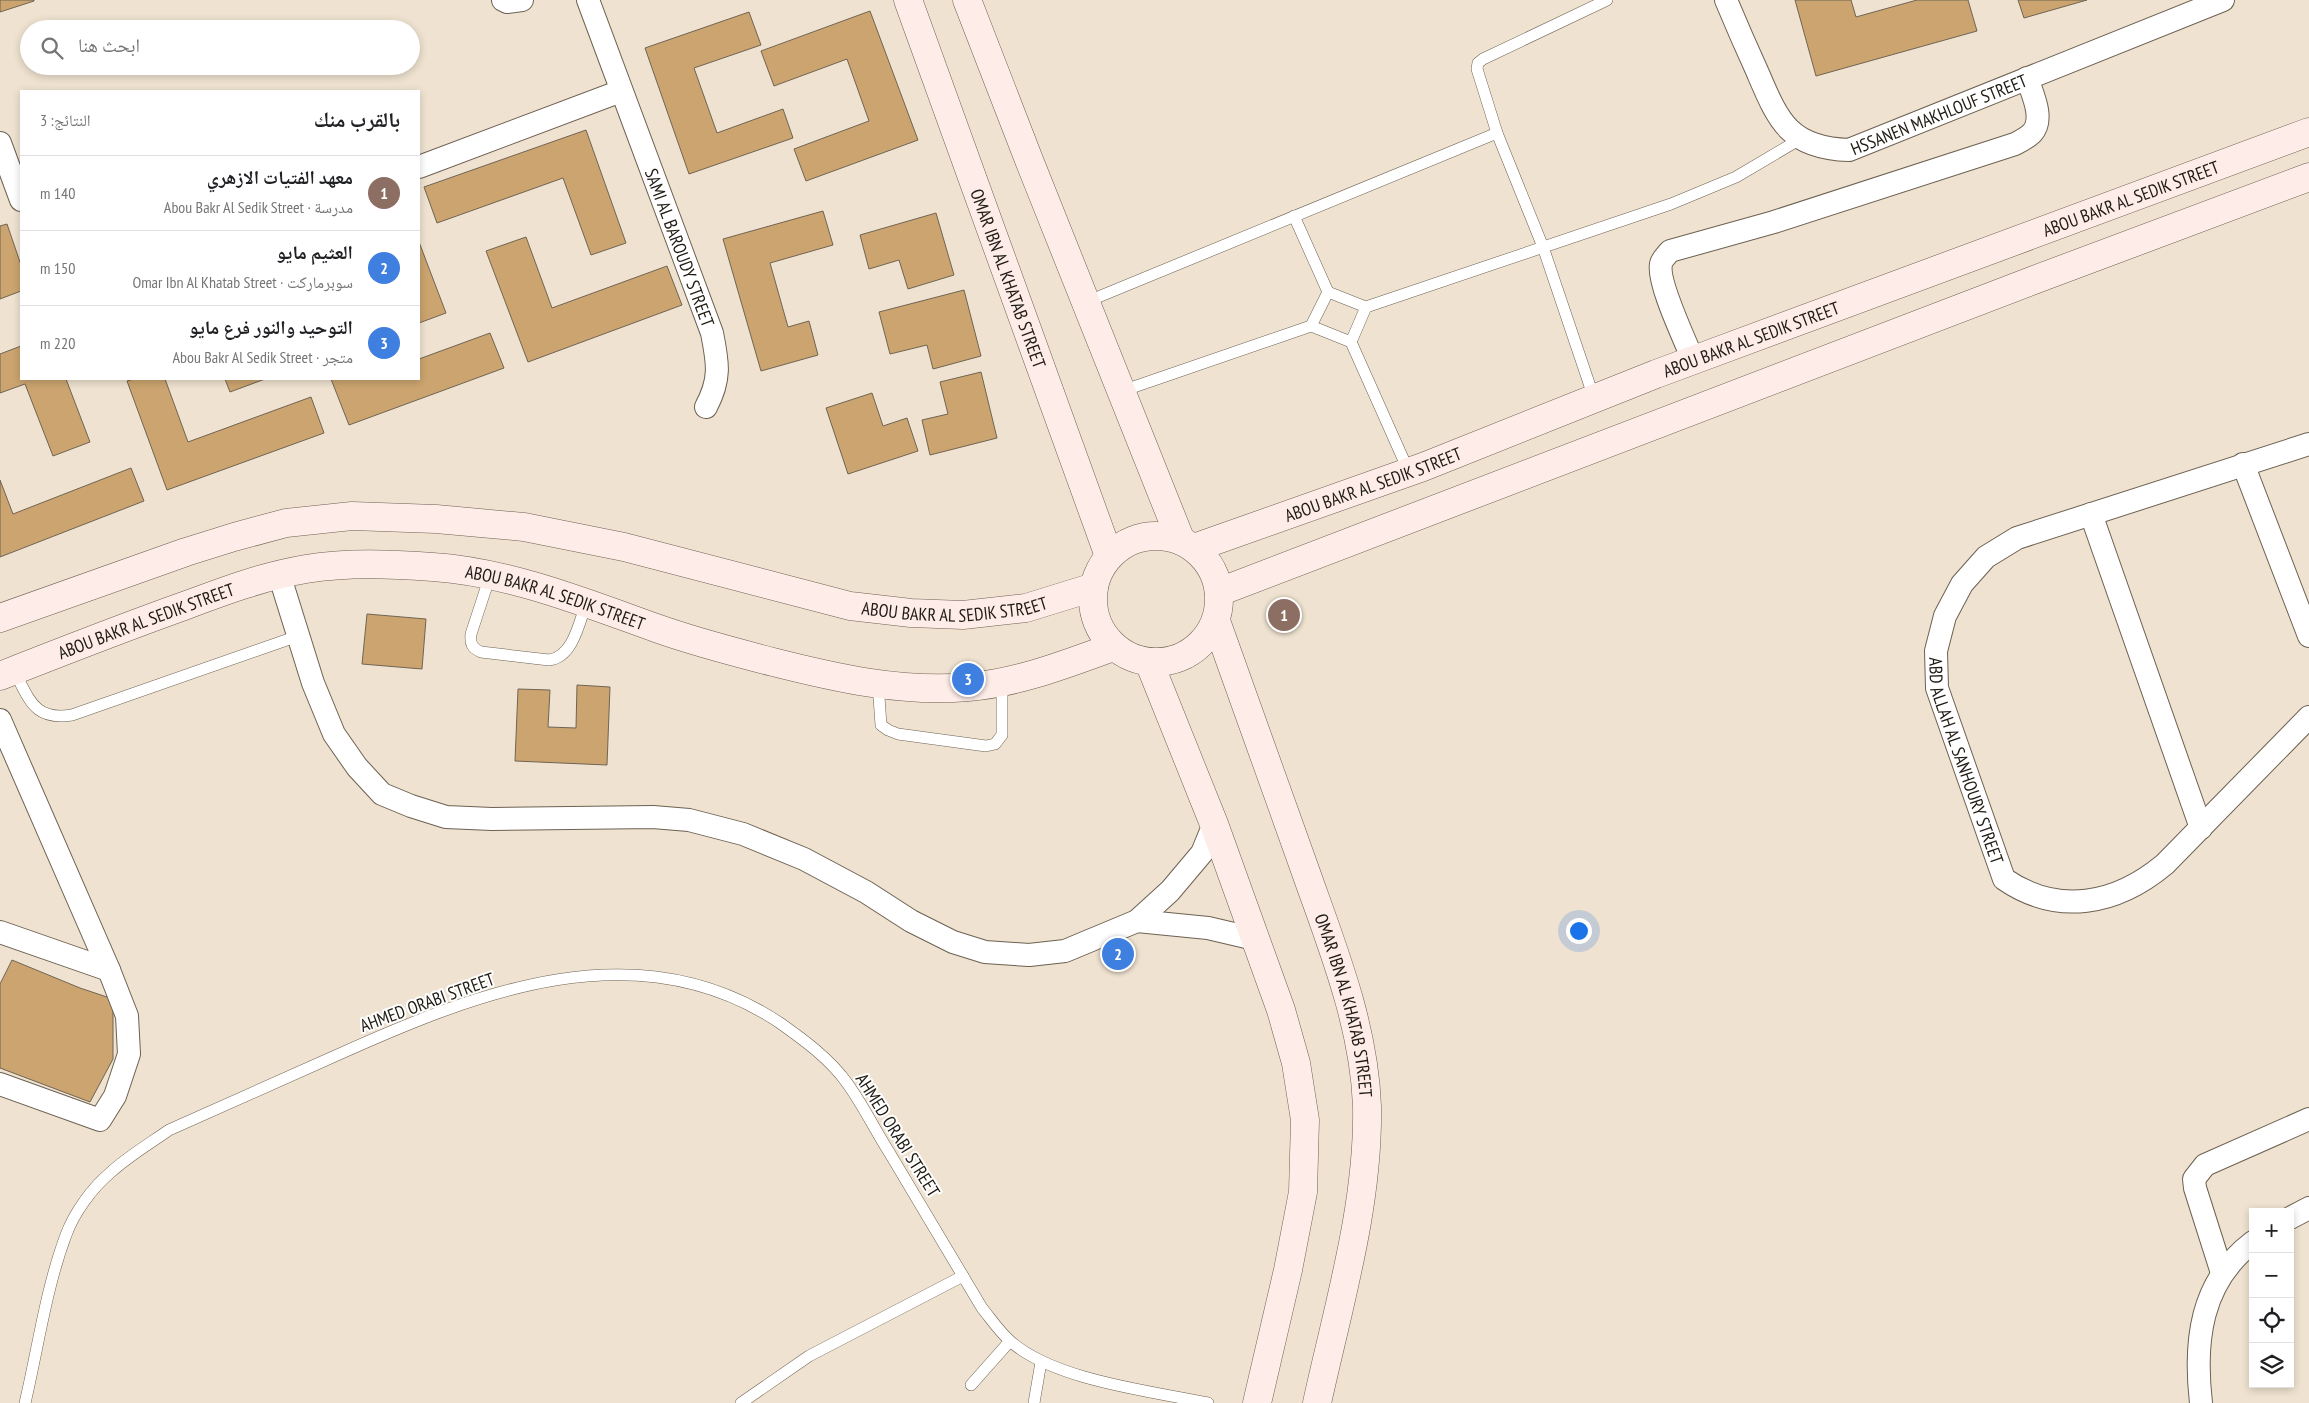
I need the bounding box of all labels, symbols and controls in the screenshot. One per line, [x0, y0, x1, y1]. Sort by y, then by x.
search box [20, 20, 420, 75]
text: ابحث هنا [78, 33, 140, 57]
icon: search [38, 34, 66, 62]
street label: HSSANEN MAKHLOUF STREET [1847, 68, 2030, 160]
text: بالقرب منك [314, 106, 400, 133]
text: النتائج: 3 [40, 110, 91, 130]
street label: ABOU BAKR AL SEDIK STREET [2039, 155, 2222, 241]
text: معهد الفتيات الازهري [207, 165, 353, 189]
street label: SAMI AL BAROUDY STREET [640, 165, 720, 330]
text: 140 m [40, 183, 75, 203]
text: 1 [380, 183, 388, 203]
street label: OMAR IBN AL KHATAB STREET [966, 186, 1052, 371]
text: مدرسة · Abou Bakr Al Sedik Street [164, 197, 353, 217]
text: العثيم مايو [277, 240, 353, 264]
text: 150 m [40, 258, 75, 278]
text: 2 [380, 258, 388, 278]
text: سوبرماركت · Omar Ibn Al Khatab Street [132, 272, 353, 292]
street label: ABOU BAKR AL SEDIK STREET [1659, 296, 1842, 382]
text: التوحيد والنور فرع مايو [189, 315, 353, 339]
text: 220 m [40, 333, 75, 353]
text: 3 [380, 333, 388, 353]
text: متجر · Abou Bakr Al Sedik Street [172, 347, 353, 367]
street label: ABOU BAKR AL SEDIK STREET [1281, 441, 1465, 527]
street label: ABOU BAKR AL SEDIK STREET [464, 559, 648, 635]
street label: ABOU BAKR AL SEDIK STREET [54, 577, 237, 664]
street label: ABOU BAKR AL SEDIK STREET [861, 591, 1050, 627]
pin: 1 [1268, 596, 1300, 634]
street label: ABD ALLAH AL SANHOURY STREET [1925, 657, 2009, 867]
pin: 3 [952, 660, 984, 698]
street label: OMAR IBN AL KHATAB STREET [1310, 910, 1378, 1098]
your location [1566, 918, 1592, 944]
pin: 2 [1102, 935, 1134, 973]
street label: AHMED ORABI STREET [357, 967, 497, 1037]
street label: AHMED ORABI STREET [851, 1069, 945, 1201]
map controls [2249, 1208, 2294, 1388]
button: + [2249, 1208, 2294, 1253]
button: − [2249, 1253, 2294, 1298]
button: locate [2249, 1298, 2294, 1343]
button: layers [2249, 1343, 2294, 1388]

